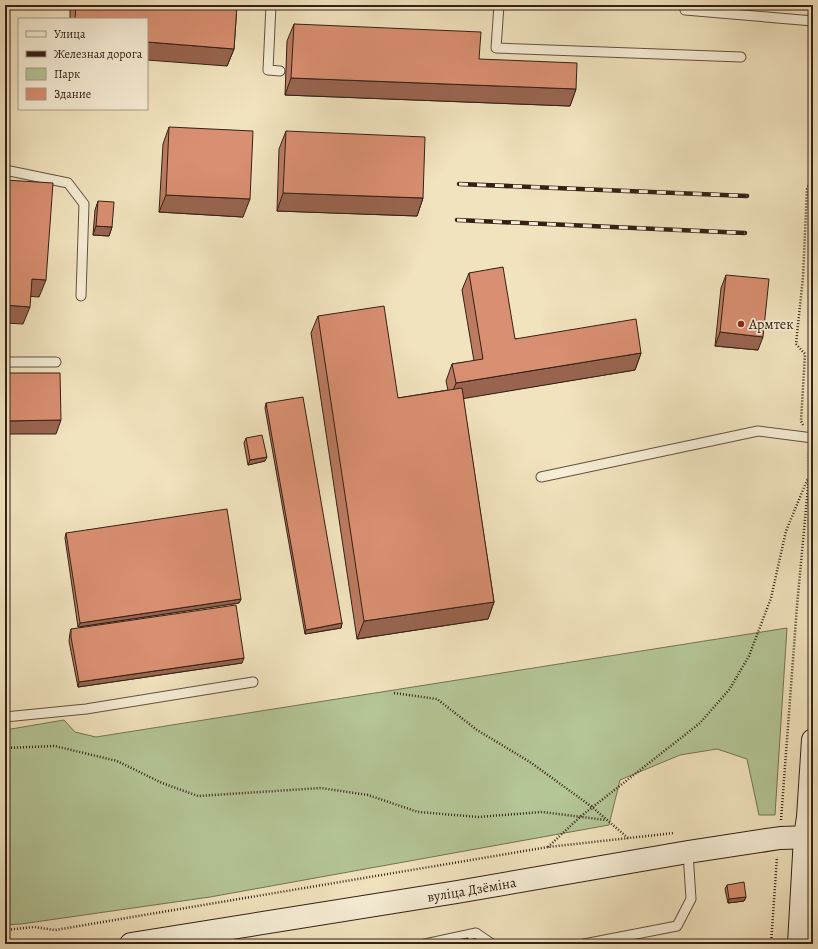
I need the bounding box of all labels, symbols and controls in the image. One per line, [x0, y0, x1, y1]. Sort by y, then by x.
legend [18, 18, 148, 110]
text: Улица [54, 26, 86, 42]
text: Железная дорога [54, 46, 143, 62]
text: Парк [54, 66, 80, 82]
text: Здание [54, 86, 91, 102]
place label: Армтек [748, 315, 794, 334]
marker: Армтек [736, 319, 746, 329]
street label: вуліца Дзёміна [426, 872, 518, 906]

